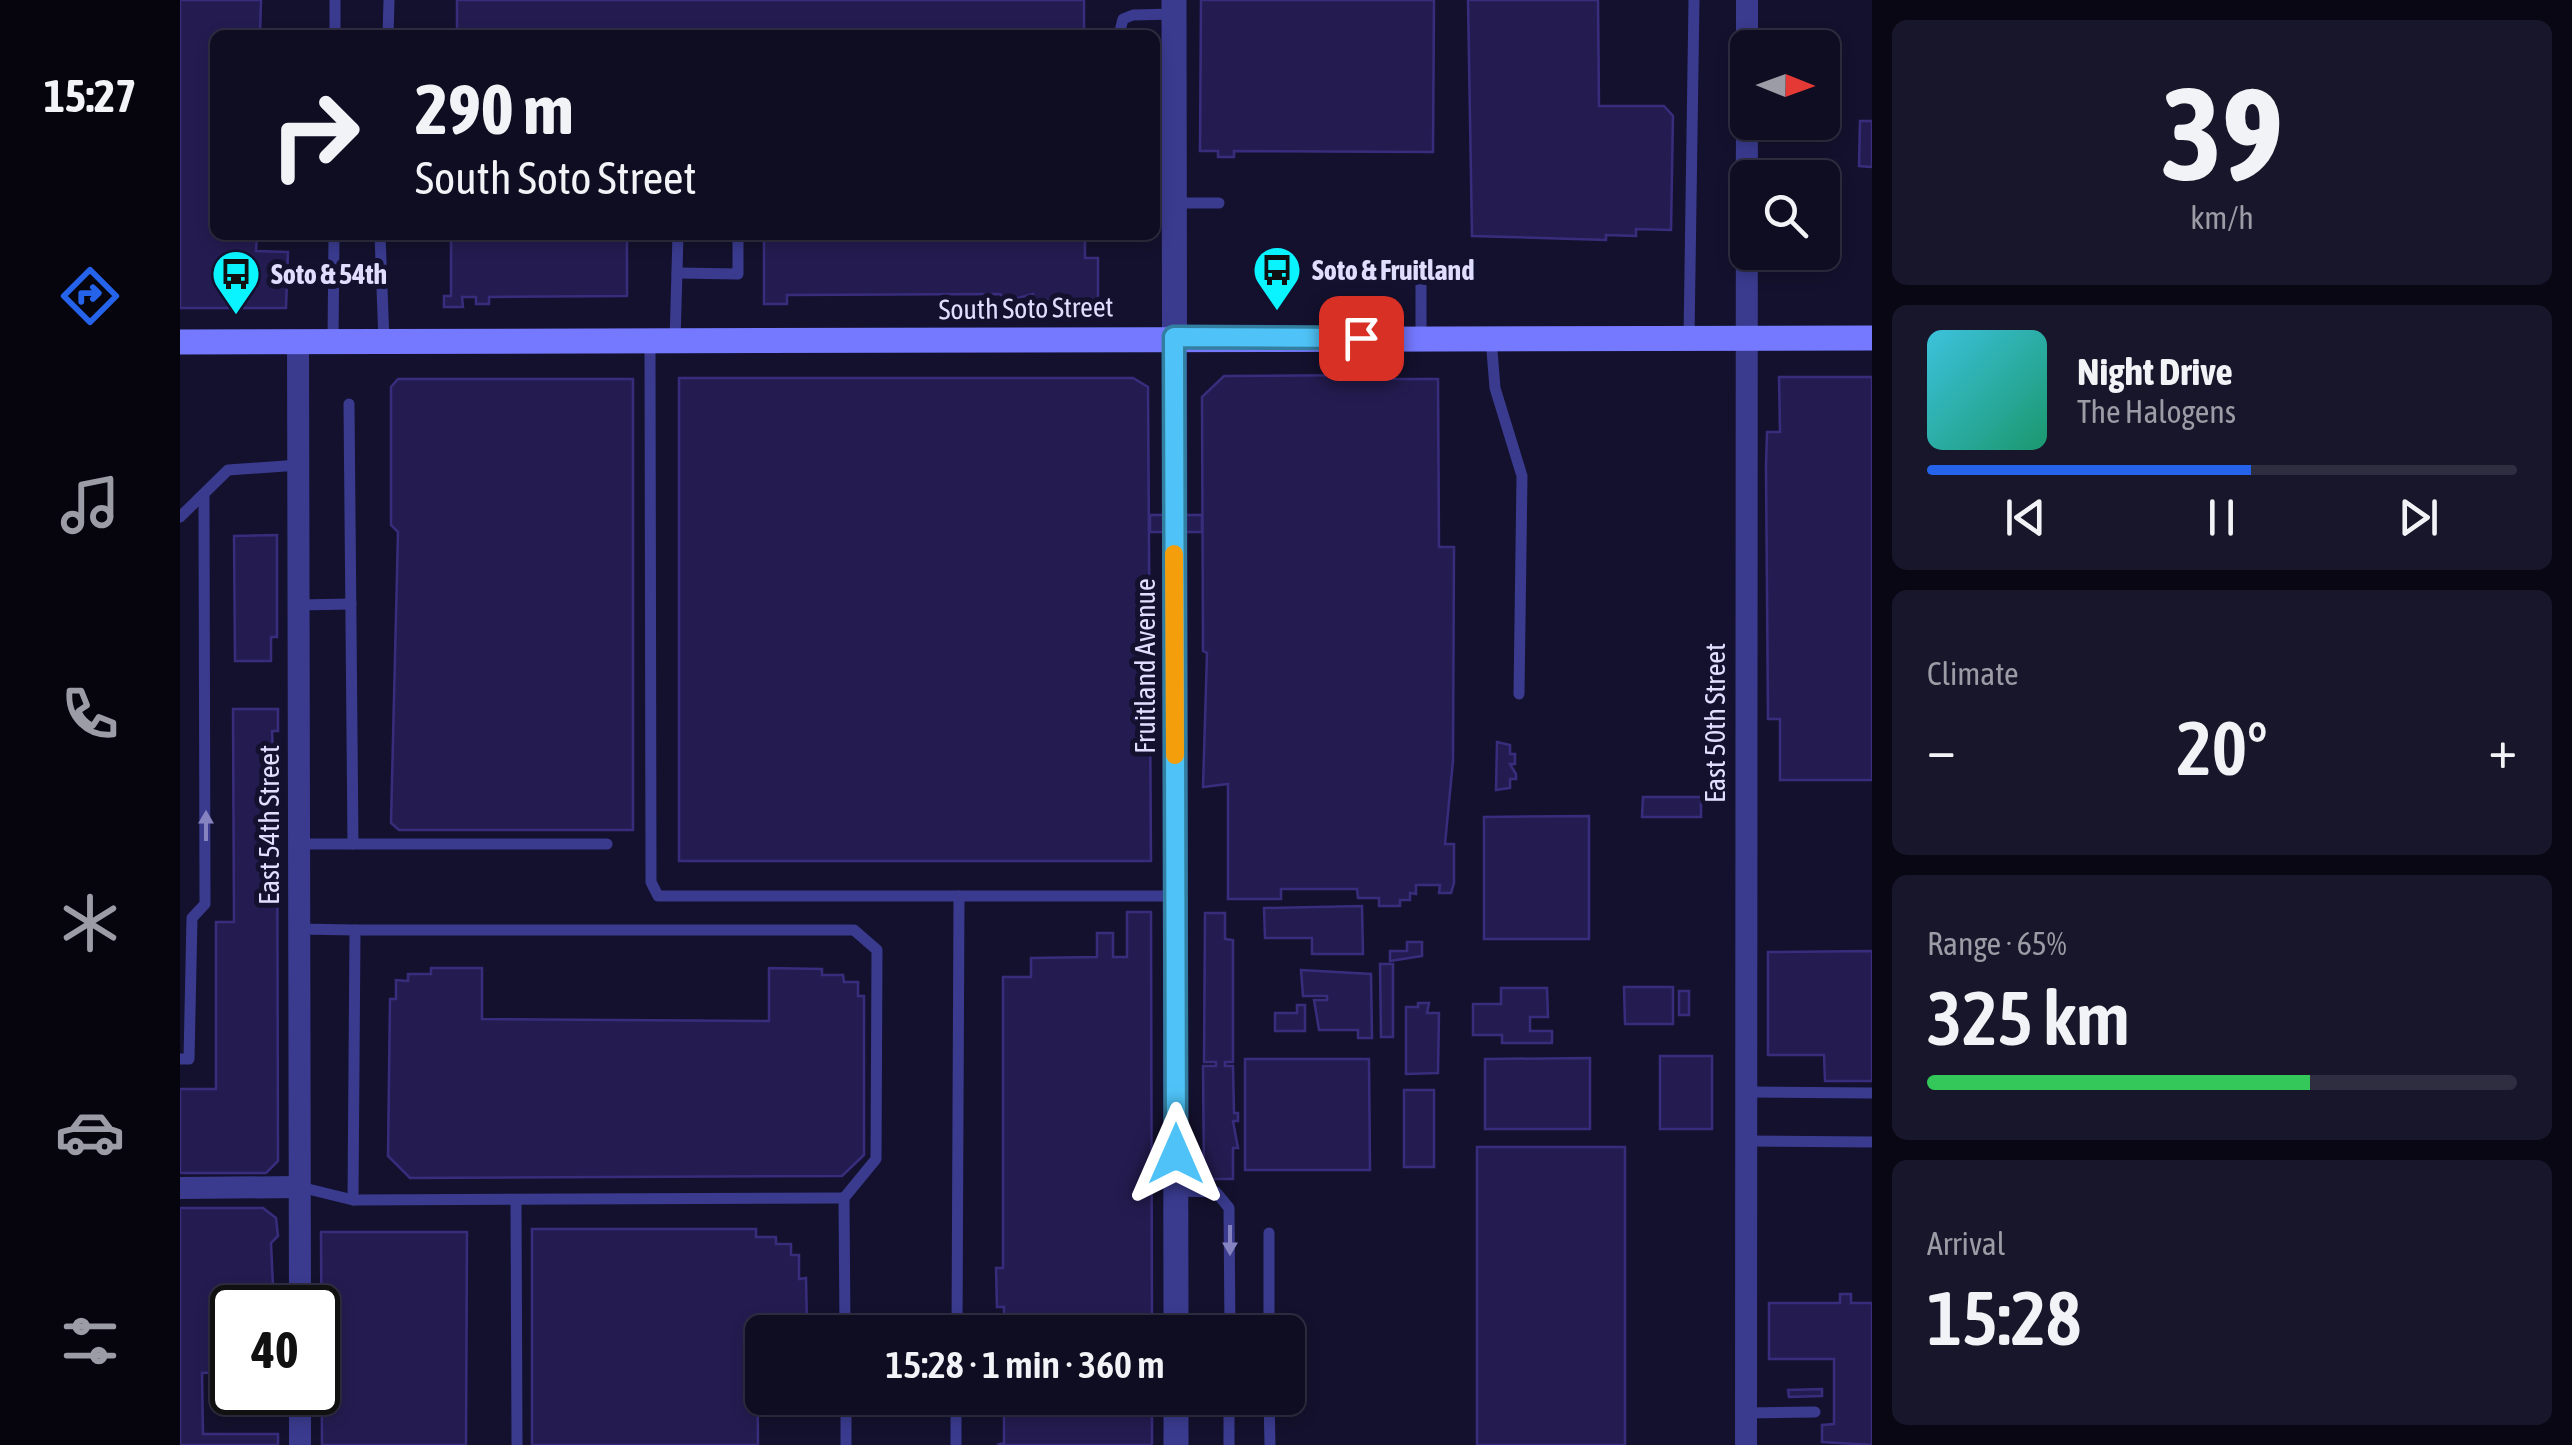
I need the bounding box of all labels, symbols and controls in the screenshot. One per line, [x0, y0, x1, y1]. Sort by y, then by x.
north arrow [1730, 30, 1840, 140]
map controls [1730, 30, 1840, 270]
text: 39 [2161, 59, 2283, 208]
text: 290 m [415, 69, 574, 149]
text: 15:27 [44, 70, 136, 122]
icon: right [250, 70, 380, 200]
text: South Soto Street [415, 152, 696, 204]
button: search [1730, 160, 1840, 270]
text: km/h [2190, 199, 2254, 236]
bus stop icon: Soto & Fruitland [1251, 244, 1303, 312]
bus stop icon: Soto & 54th [210, 248, 262, 316]
place label: Soto & Fruitland [1312, 254, 1474, 286]
place label: Soto & 54th [271, 258, 387, 290]
icon: directions [55, 261, 125, 331]
street label: South Soto Street [938, 290, 1114, 326]
pin [1319, 296, 1404, 381]
icon: arrive [1334, 311, 1389, 366]
text: Night Drive [2077, 350, 2233, 393]
text: The Halogens [2077, 393, 2236, 430]
icon: music [55, 470, 125, 540]
icon: previous [1998, 490, 2053, 545]
icon: pause [2194, 490, 2249, 545]
icon: next [2391, 490, 2446, 545]
street label: Fruitland Avenue [1129, 578, 1161, 754]
street label: East 50th Street [1699, 643, 1731, 803]
text: Climate [1927, 655, 2019, 692]
icon: phone [55, 679, 125, 749]
text: 20° [2176, 705, 2268, 791]
text: − [1927, 717, 1956, 780]
text: + [2488, 717, 2517, 780]
street label: East 54th Street [253, 745, 285, 905]
one-way arrow [198, 809, 214, 841]
icon: climate [55, 888, 125, 958]
text: Range · 65% [1927, 925, 2067, 962]
text: 325 km [1927, 975, 2130, 1061]
icon: car [55, 1097, 125, 1167]
position arrow [1124, 1102, 1228, 1206]
one-way arrow [1222, 1224, 1238, 1256]
text: Arrival [1927, 1225, 2005, 1262]
text: 15:28 [1927, 1275, 2081, 1361]
speed limit sign: 40 [210, 1285, 340, 1415]
icon: filters [55, 1306, 125, 1376]
text: 15:28 · 1 min · 360 m [885, 1343, 1165, 1386]

